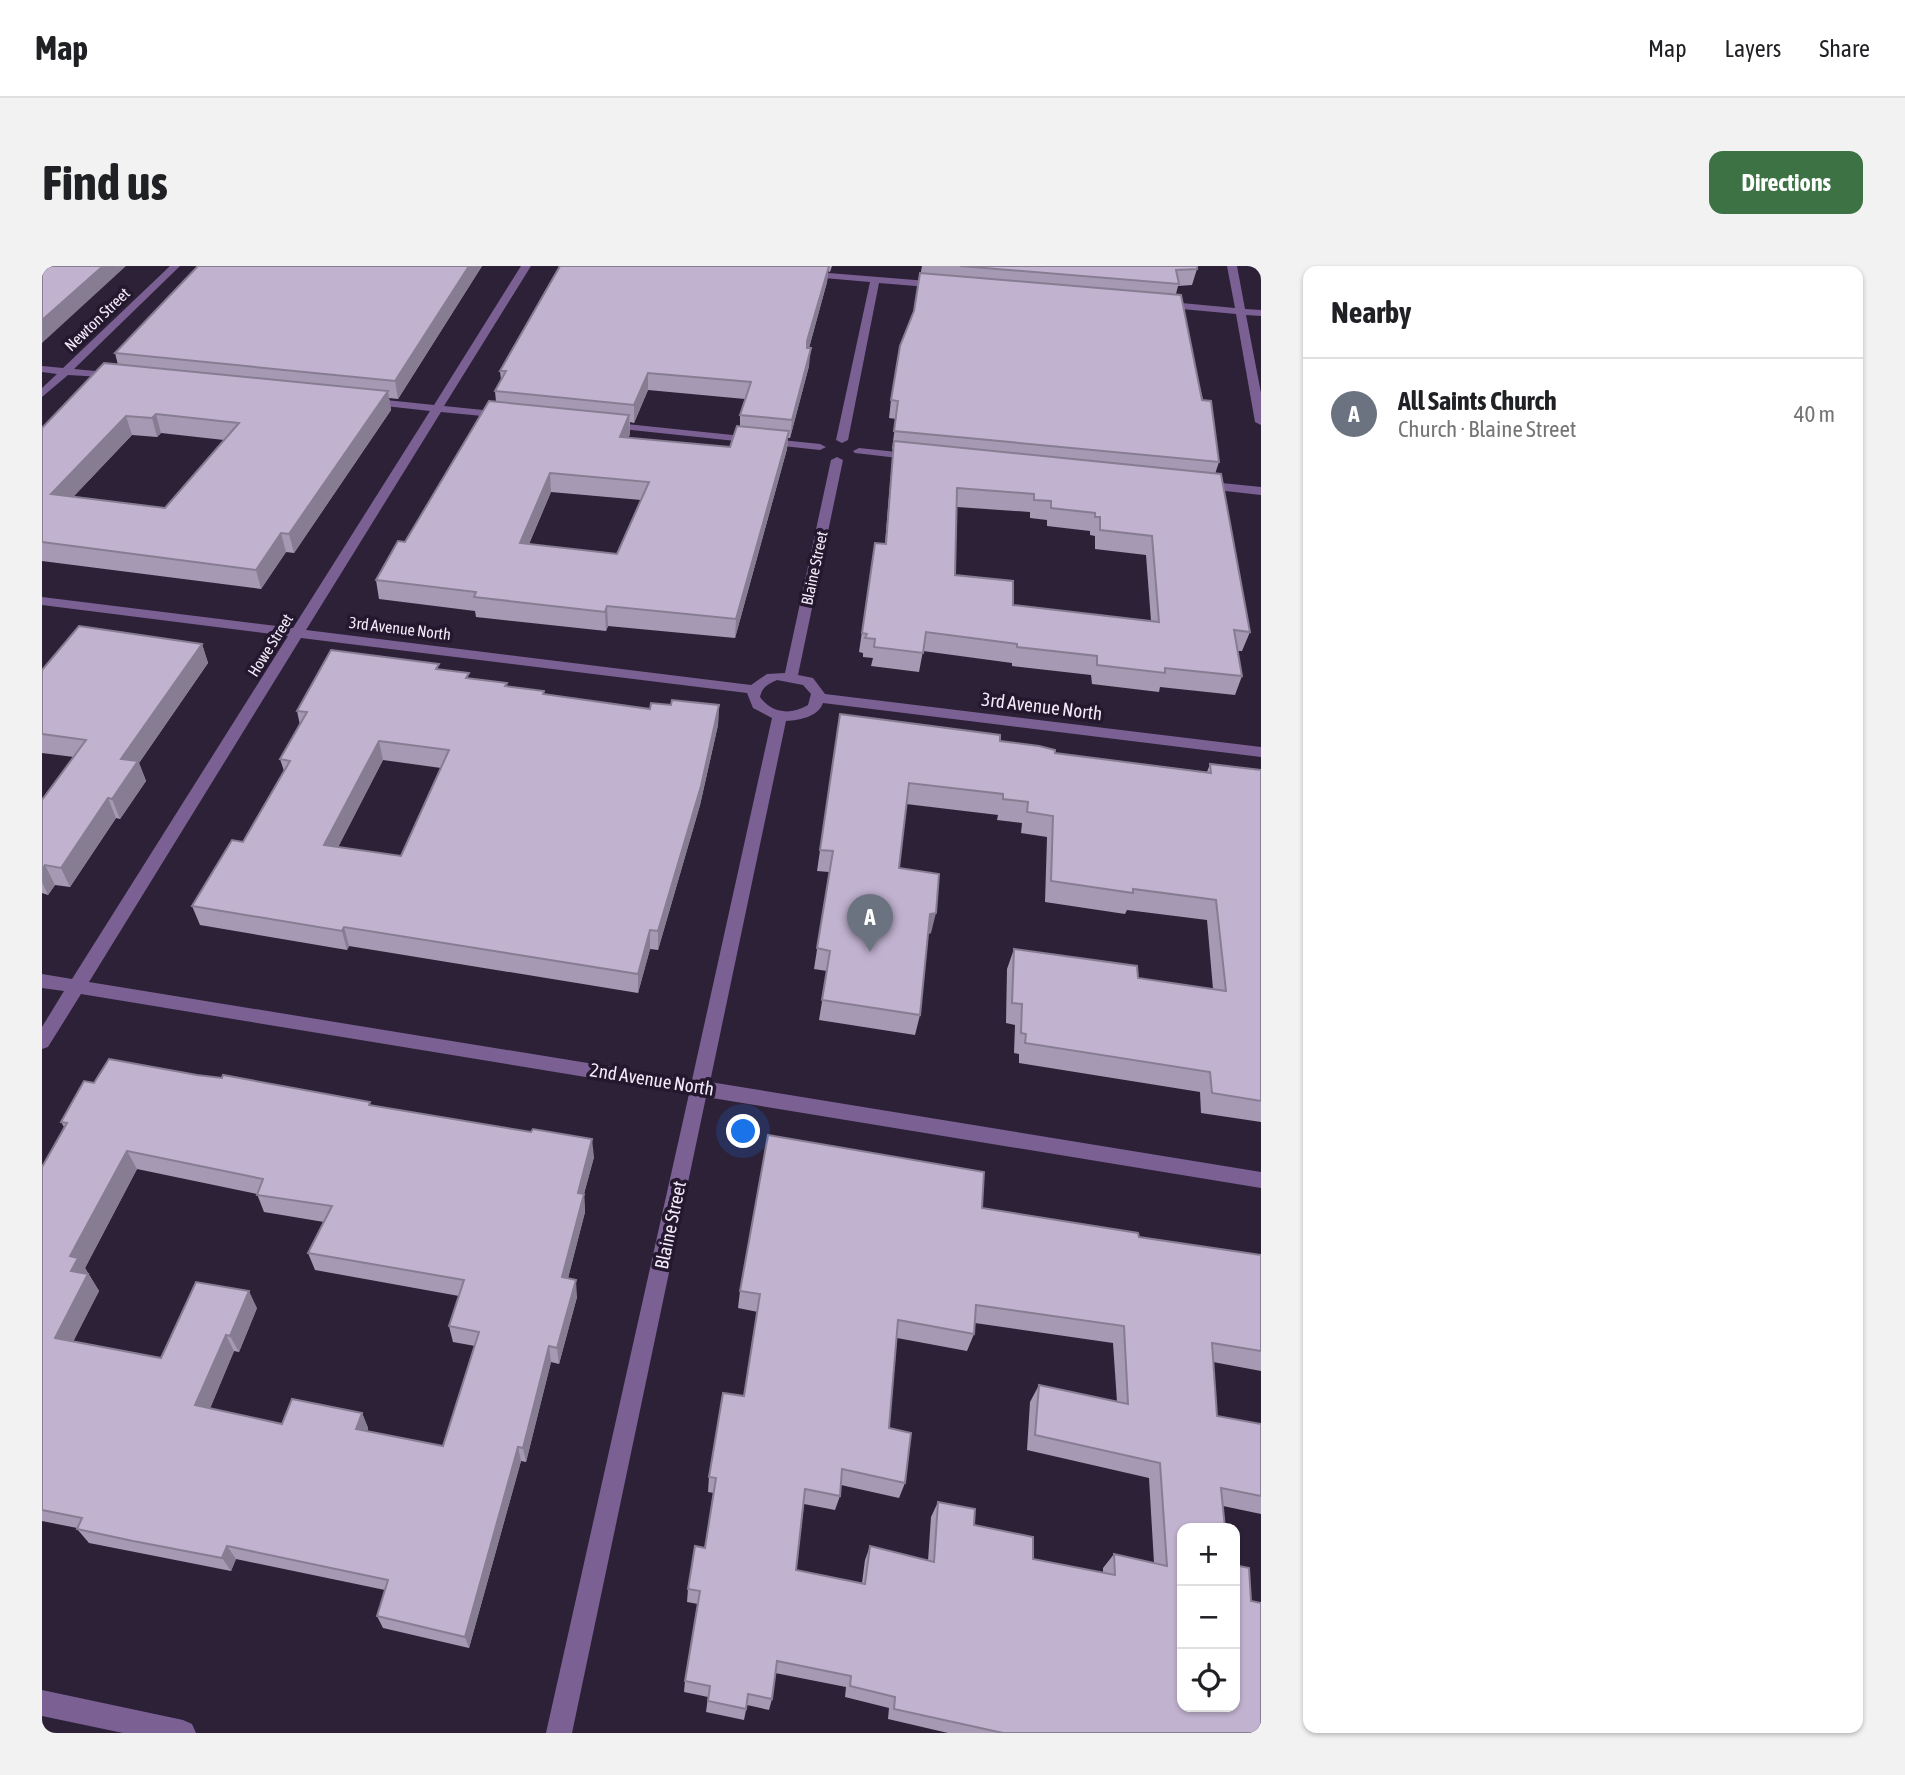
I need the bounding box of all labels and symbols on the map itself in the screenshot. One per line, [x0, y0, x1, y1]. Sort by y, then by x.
street label: Newton Street [61, 283, 133, 354]
street label: Blaine Street [797, 529, 831, 607]
street label: Howe Street [244, 610, 297, 680]
street label: 3rd Avenue North [348, 613, 452, 643]
street label: 3rd Avenue North [980, 688, 1104, 724]
pin: A [847, 894, 893, 952]
street label: 2nd Avenue North [588, 1058, 716, 1100]
your location [726, 1114, 760, 1148]
street label: Blaine Street [650, 1179, 690, 1271]

